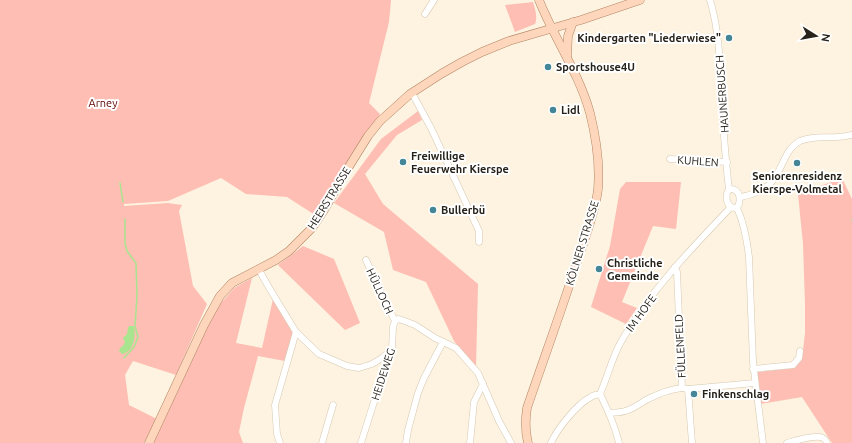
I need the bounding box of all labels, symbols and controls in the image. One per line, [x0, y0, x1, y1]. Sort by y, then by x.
north arrow [796, 16, 836, 56]
place label: Kindergarten "Liederwiese" [577, 32, 721, 44]
marker: Kindergarten "Liederwiese" [724, 33, 734, 43]
text: N [819, 33, 832, 43]
street label: HAUNERBUSCH [713, 55, 731, 133]
place label: Sportshouse4U [556, 61, 635, 73]
marker: Sportshouse4U [543, 62, 553, 72]
park label: Arney [89, 97, 118, 109]
place label: Lidl [561, 104, 581, 116]
marker: Lidl [548, 105, 558, 115]
place label: Freiwillige Feuerwehr Kierspe [411, 150, 509, 175]
street label: KUHLEN [677, 154, 719, 168]
marker: Freiwillige Feuerwehr Kierspe [398, 157, 408, 167]
marker: Seniorenresidenz Kierspe-Volmetal [792, 158, 802, 168]
street label: HEERSTRASSE [305, 165, 353, 231]
place label: Seniorenresidenz Kierspe-Volmetal [752, 170, 842, 195]
street label: KÖLNER STRASSE [563, 199, 601, 287]
place label: Bullerbü [441, 204, 485, 216]
marker: Bullerbü [428, 205, 438, 215]
place label: Christliche Gemeinde [607, 257, 663, 282]
marker: Christliche Gemeinde [594, 264, 604, 274]
street label: HÜLLOCH [364, 266, 396, 316]
street label: IM HOFE [623, 292, 659, 334]
street label: FÜLLENFELD [672, 314, 688, 378]
street label: HEIDEWEG [369, 346, 397, 402]
place label: Finkenschlag [702, 388, 769, 400]
marker: Finkenschlag [689, 389, 699, 399]

